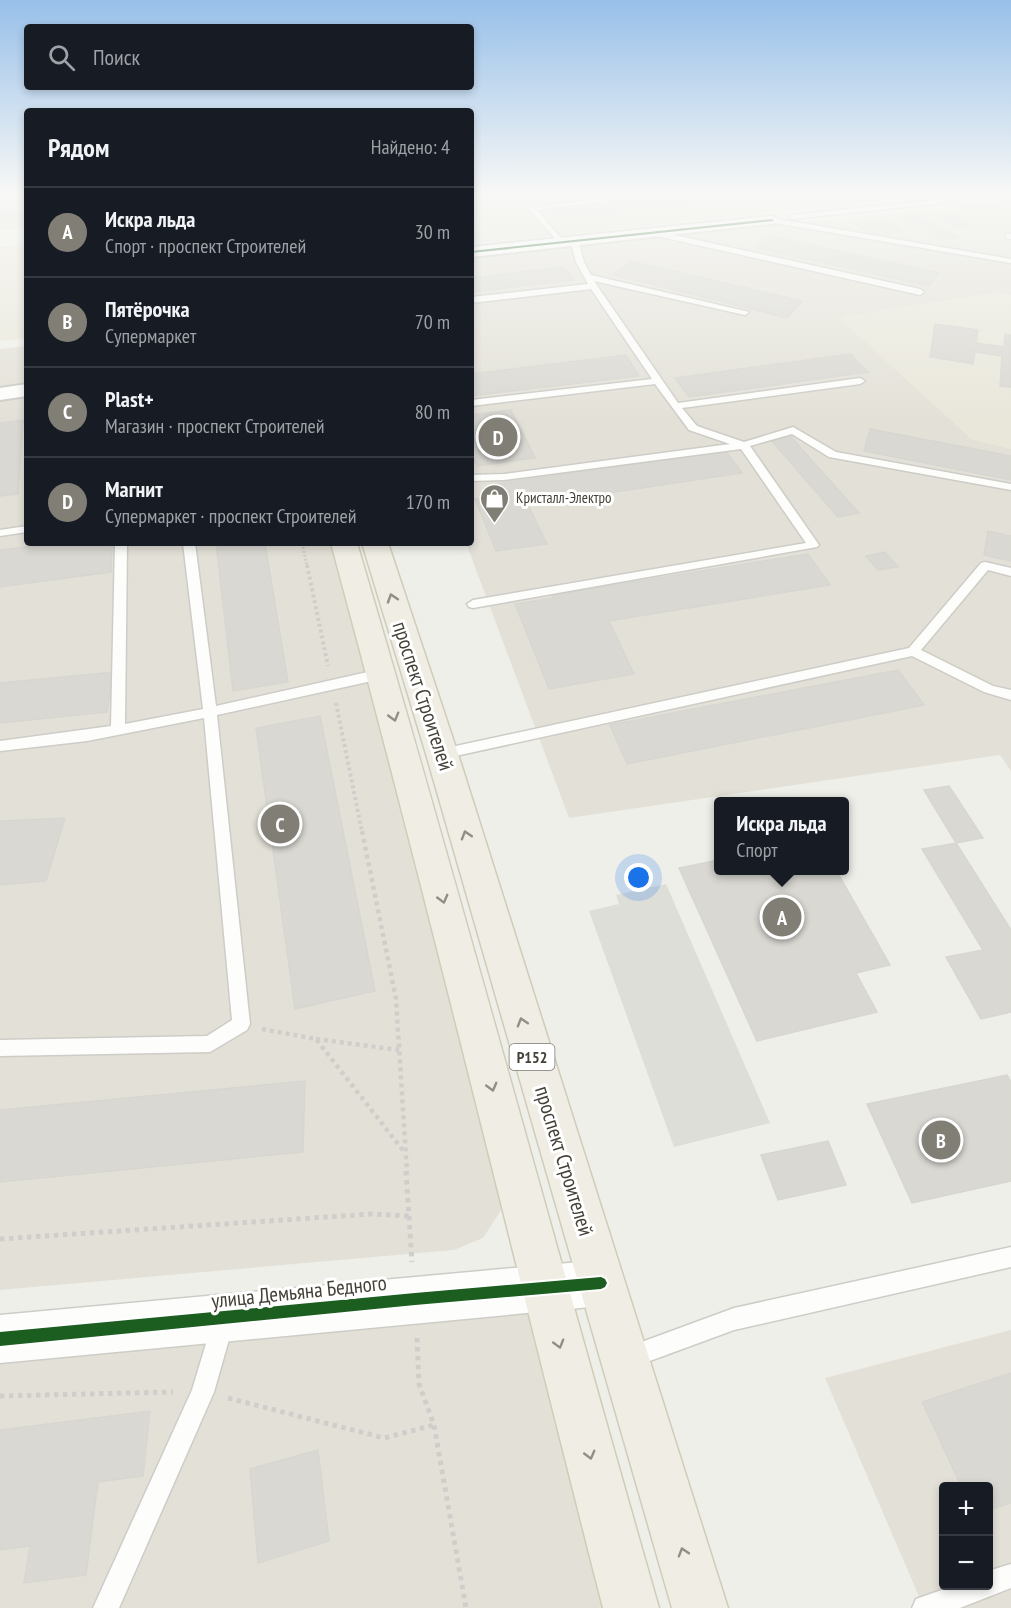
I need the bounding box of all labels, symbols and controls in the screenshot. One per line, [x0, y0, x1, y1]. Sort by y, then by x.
search box [24, 24, 474, 90]
icon: search [45, 41, 78, 74]
text: Поиск [93, 43, 140, 71]
text: Рядом [48, 131, 109, 164]
text: Найдено: 4 [371, 134, 450, 160]
text: Искра льда [105, 205, 195, 233]
text: A [62, 219, 73, 245]
text: 30 m [415, 219, 450, 245]
text: Спорт · проспект Строителей [105, 233, 306, 259]
text: Пятёрочка [105, 295, 190, 323]
text: B [63, 309, 72, 335]
text: 70 m [415, 309, 450, 335]
text: Супермаркет [105, 323, 196, 349]
text: Plast+ [105, 385, 154, 413]
text: C [63, 399, 72, 425]
text: 80 m [415, 399, 450, 425]
text: Магазин · проспект Строителей [105, 413, 325, 439]
pin: D [478, 414, 518, 460]
text: Магнит [105, 475, 163, 503]
shop icon: Кристалл-Электро [479, 482, 511, 524]
place label: Кристалл-Электро [516, 488, 612, 507]
text: D [62, 489, 73, 515]
text: 170 m [406, 489, 450, 515]
text: Супермаркет · проспект Строителей [105, 503, 356, 529]
one-way arrow [387, 593, 399, 604]
street label: проспект Строителей [387, 618, 460, 774]
one-way arrow [387, 711, 399, 722]
popup [714, 797, 849, 875]
pin: C [260, 802, 300, 846]
text: Искра льда [736, 809, 827, 837]
one-way arrow [461, 830, 473, 841]
text: Спорт [736, 837, 778, 863]
your location [624, 863, 653, 892]
one-way arrow [435, 893, 448, 903]
pin: A [762, 894, 802, 940]
one-way arrow [517, 1017, 529, 1028]
road number: Р152 [510, 1044, 554, 1070]
one-way arrow [485, 1081, 497, 1092]
street label: проспект Строителей [529, 1083, 600, 1239]
pin: B [922, 1118, 960, 1162]
street label: улица Демьяна Бедного [210, 1269, 388, 1314]
one-way arrow [552, 1339, 565, 1349]
one-way arrow [583, 1449, 595, 1460]
map controls [939, 1482, 993, 1590]
button: + [939, 1482, 993, 1536]
button: − [939, 1536, 993, 1590]
one-way arrow [678, 1547, 690, 1558]

